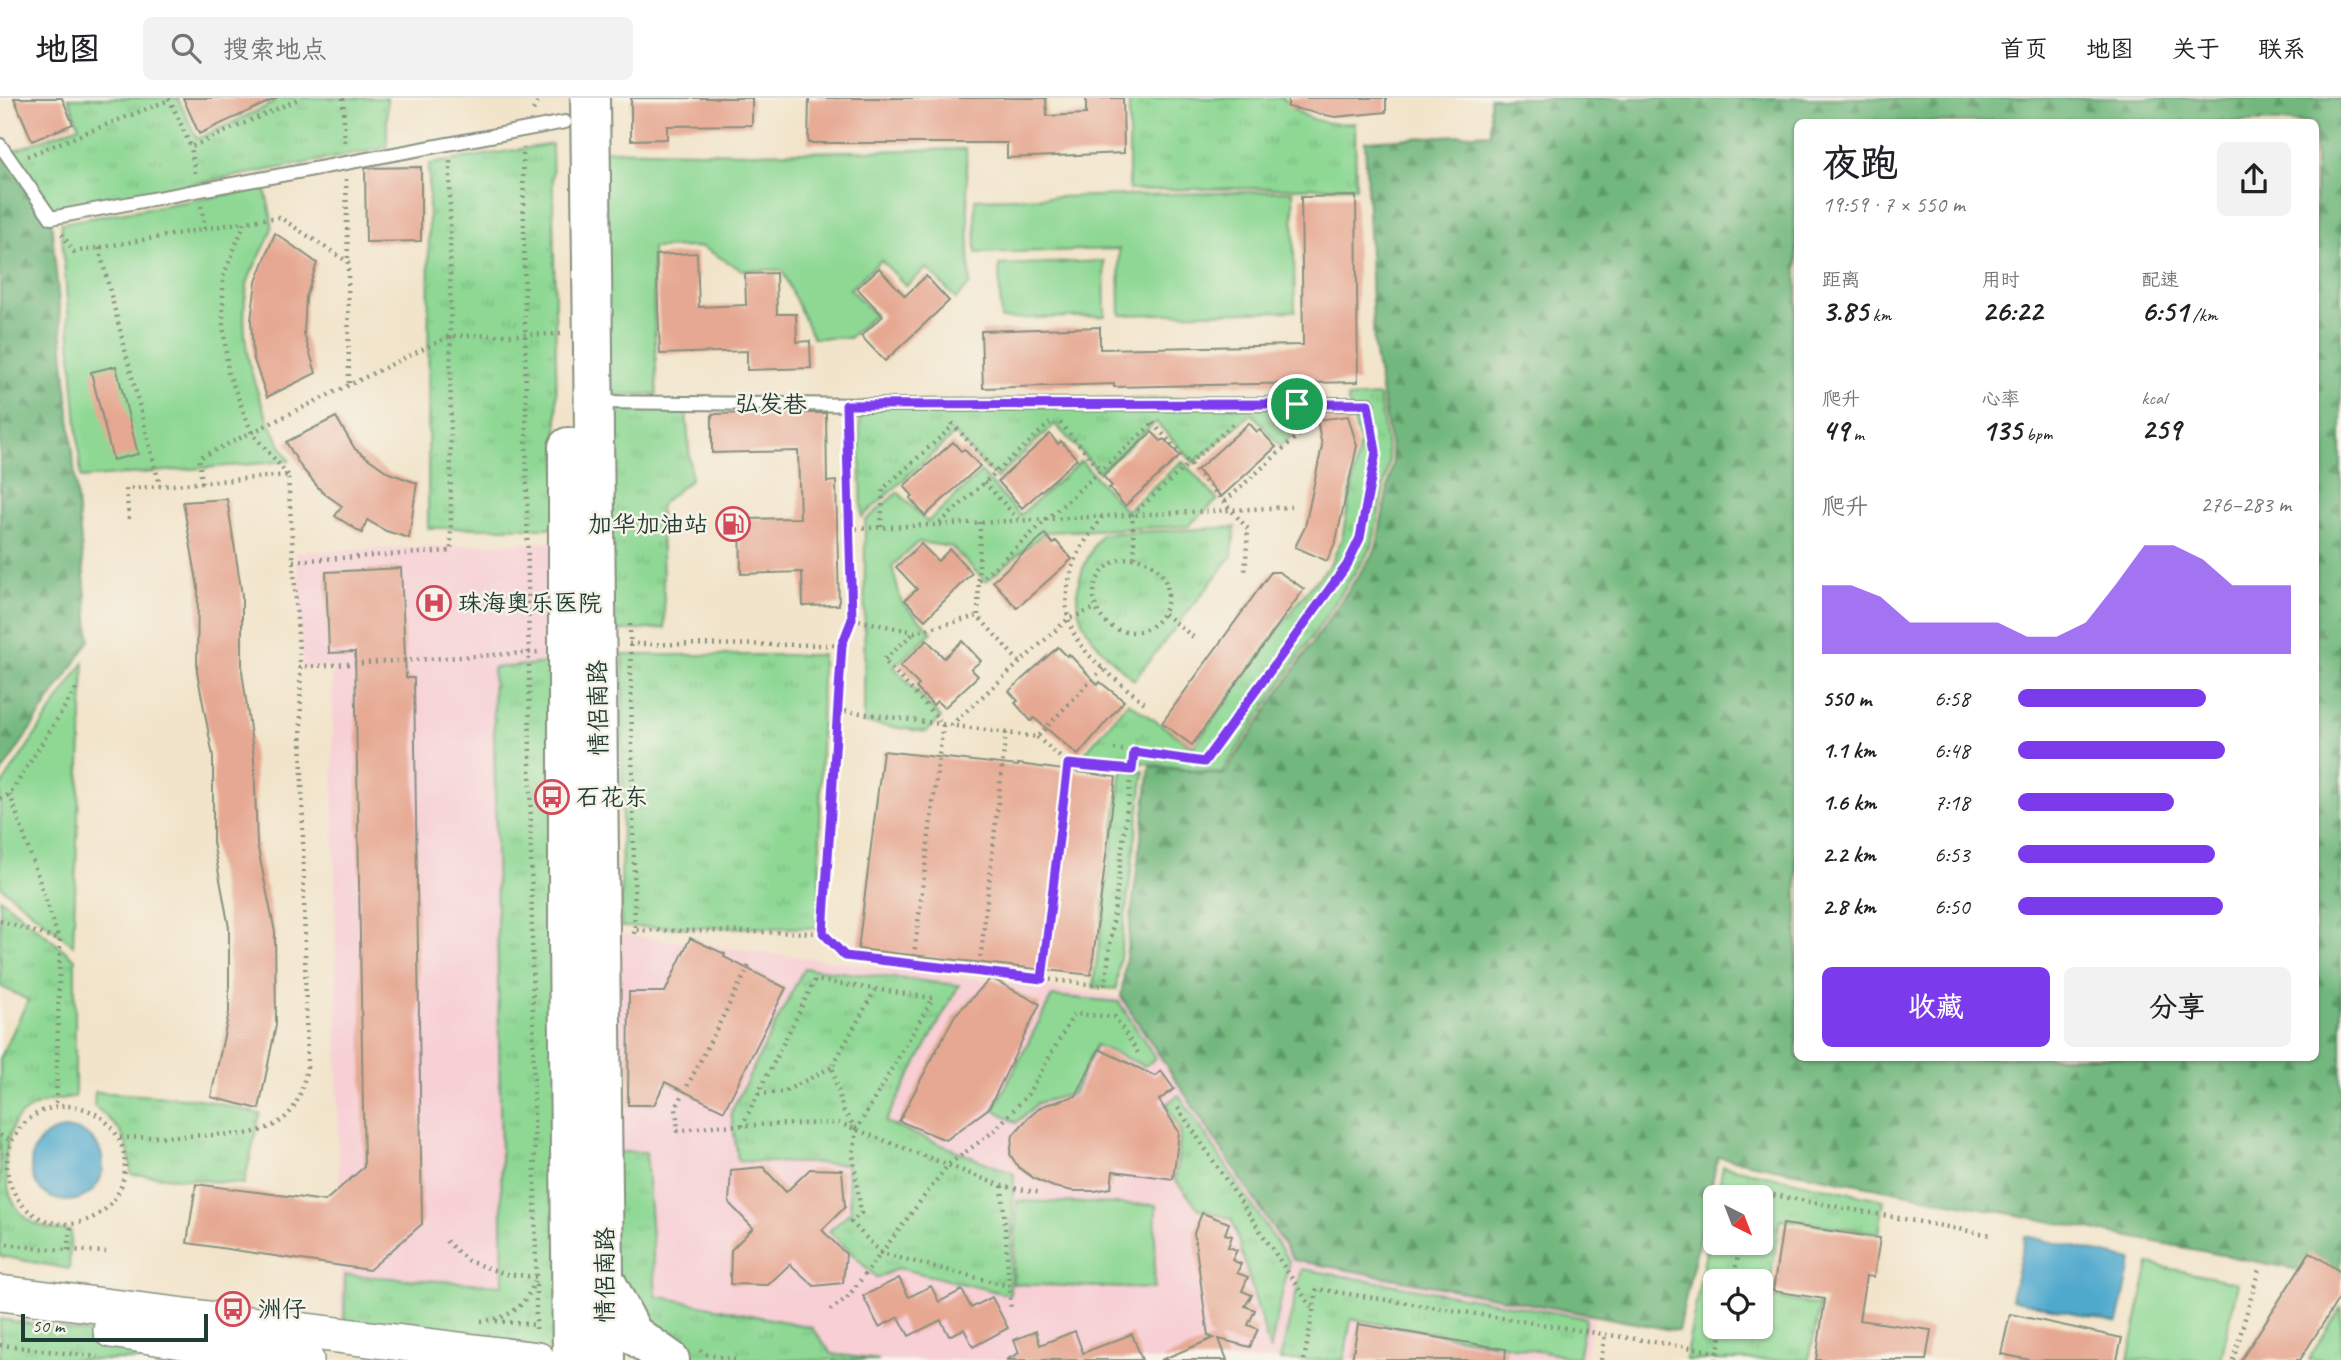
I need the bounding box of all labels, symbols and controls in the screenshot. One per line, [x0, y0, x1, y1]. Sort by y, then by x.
search box [143, 17, 633, 80]
text: 地图 [35, 28, 101, 70]
icon: search [167, 29, 205, 67]
text: 搜索地点 [223, 33, 327, 66]
text: 首页 [2000, 34, 2048, 64]
text: 地图 [2086, 34, 2134, 64]
text: 关于 [2172, 34, 2220, 64]
text: 联系 [2258, 34, 2306, 64]
text: 夜跑 [1822, 140, 1898, 187]
button: share [2217, 142, 2291, 216]
text: 19:59 · 7 × 550 m [1822, 190, 1965, 219]
text: 距离 [1822, 268, 1860, 292]
text: 用时 [1982, 268, 2020, 292]
text: 配速 [2141, 268, 2179, 292]
text: 3.85 [1822, 292, 1868, 330]
text: 26:22 [1982, 292, 2042, 330]
text: 6:51 [2141, 292, 2188, 330]
text: km [1868, 303, 1891, 327]
text: /km [2188, 303, 2217, 327]
pin [1267, 374, 1327, 434]
icon: arrive [1278, 385, 1316, 423]
text: kcal [2141, 386, 2166, 410]
text: 爬升 [1822, 387, 1860, 411]
text: 心率 [1982, 387, 2020, 411]
street label: 弘发巷 [735, 388, 807, 420]
text: 259 [2141, 410, 2181, 448]
text: 49 [1822, 411, 1849, 449]
text: 135 [1982, 411, 2022, 449]
text: m [1849, 422, 1864, 446]
text: bpm [2022, 422, 2052, 446]
text: 276–283 m [2200, 490, 2291, 519]
text: 爬升 [1822, 492, 1868, 521]
fuel station icon: 加华加油站 [714, 505, 752, 543]
place label: 加华加油站 [588, 509, 708, 539]
hospital icon: 珠海奥乐医院 [415, 584, 453, 622]
place label: 珠海奥乐医院 [458, 588, 602, 618]
street label: 情侣南路 [582, 660, 614, 756]
text: 550 m [1822, 684, 1871, 713]
text: 6:58 [1934, 684, 1970, 713]
text: 1.1 km [1822, 736, 1876, 765]
text: 6:48 [1934, 736, 1970, 765]
bus stop icon: 石花东 [533, 778, 571, 816]
place label: 石花东 [576, 782, 648, 812]
text: 1.6 km [1822, 788, 1876, 817]
text: 7:18 [1934, 788, 1970, 817]
text: 2.2 km [1822, 840, 1876, 869]
text: 6:53 [1934, 840, 1970, 869]
text: 2.8 km [1822, 892, 1876, 921]
text: 6:50 [1934, 892, 1970, 921]
button: 收藏 [1822, 967, 2050, 1047]
button: 分享 [2064, 967, 2291, 1047]
north arrow [1703, 1185, 1773, 1255]
map controls [1703, 1185, 1773, 1339]
street label: 情侣南路 [590, 1227, 620, 1323]
button: locate [1703, 1269, 1773, 1339]
bus stop icon: 洲仔 [214, 1290, 252, 1328]
place label: 洲仔 [258, 1294, 306, 1324]
scale bar [21, 1311, 208, 1343]
text: 50 m [32, 1314, 64, 1338]

